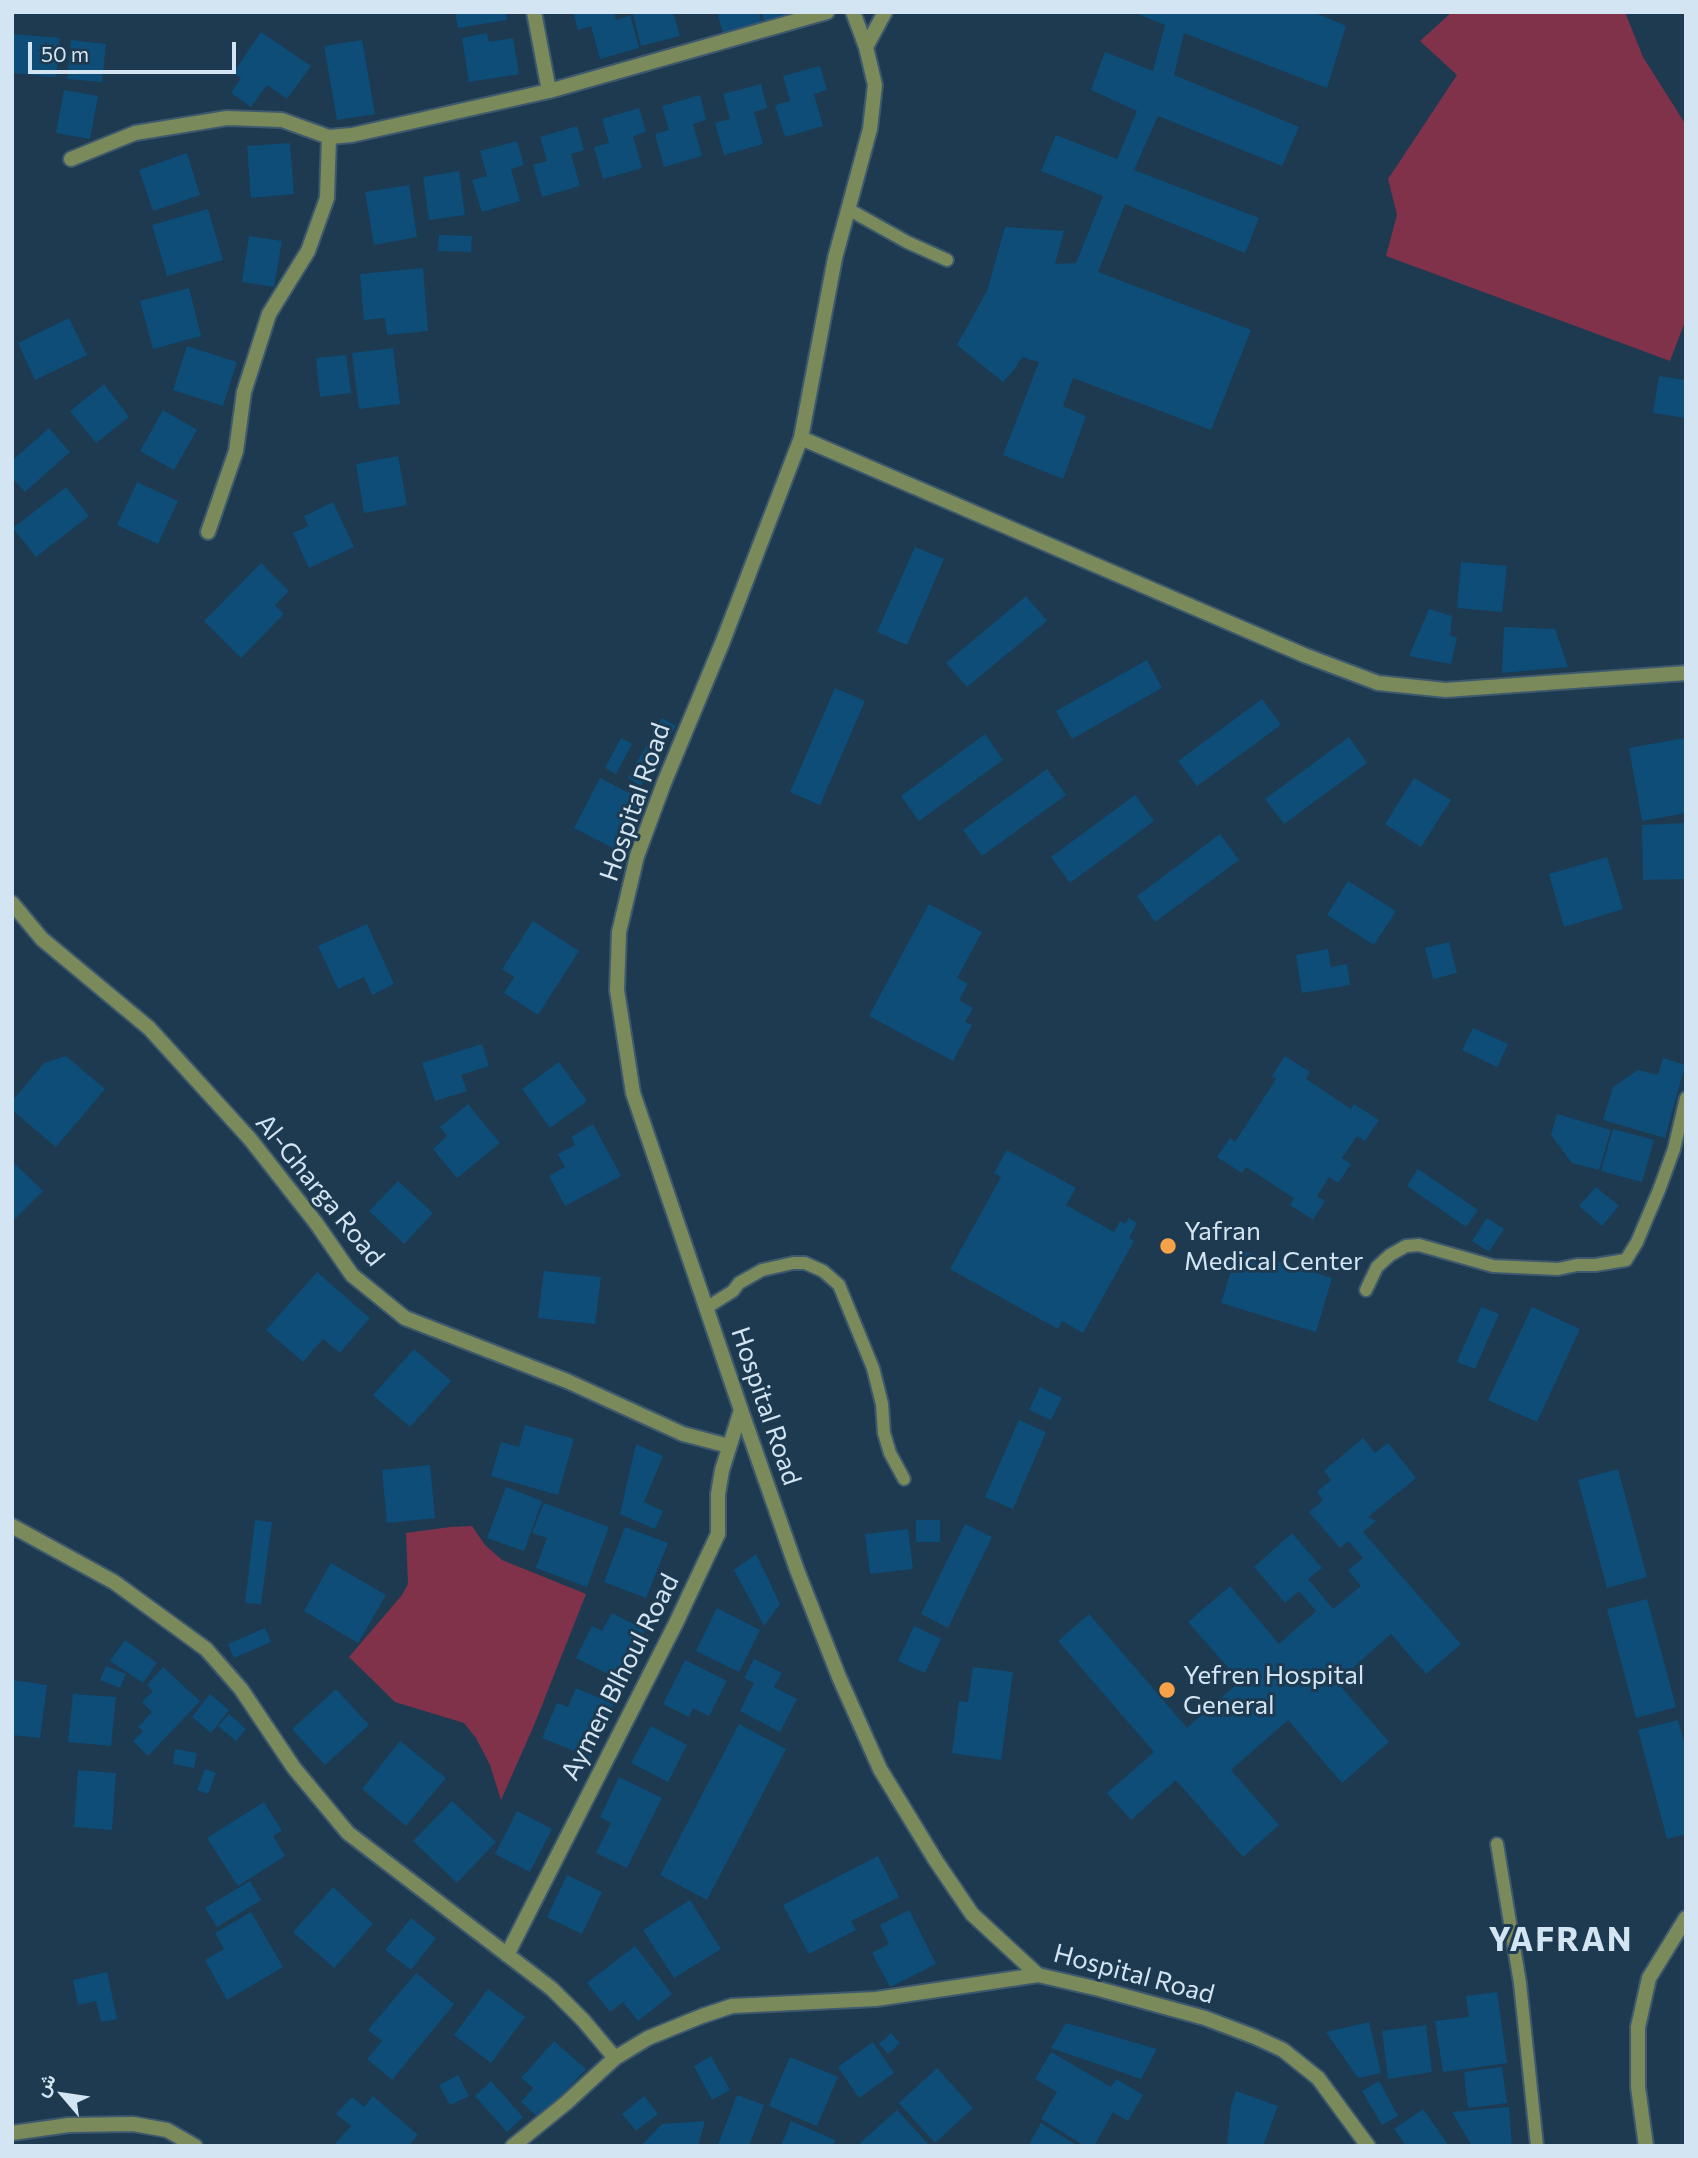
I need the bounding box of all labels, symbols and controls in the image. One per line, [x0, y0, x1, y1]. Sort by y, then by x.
scale bar [32, 28, 240, 72]
text: 50 m [41, 41, 89, 66]
street label: Hospital Road [593, 719, 677, 885]
street label: Al-Gharga Road [249, 1108, 391, 1272]
place label: Yafran Medical Center [1184, 1215, 1363, 1276]
marker: Yafran Medical Center [1158, 1236, 1178, 1256]
street label: Hospital Road [724, 1323, 808, 1489]
street label: Aymen Blhoul Road [554, 1569, 686, 1785]
place label: Yefren Hospital General [1183, 1659, 1364, 1720]
marker: Yefren Hospital General [1157, 1680, 1177, 1700]
district label: YAFRAN [1489, 1920, 1633, 1960]
street label: Hospital Road [1050, 1938, 1218, 2010]
north arrow [28, 2060, 98, 2130]
text: ش [29, 2069, 60, 2100]

